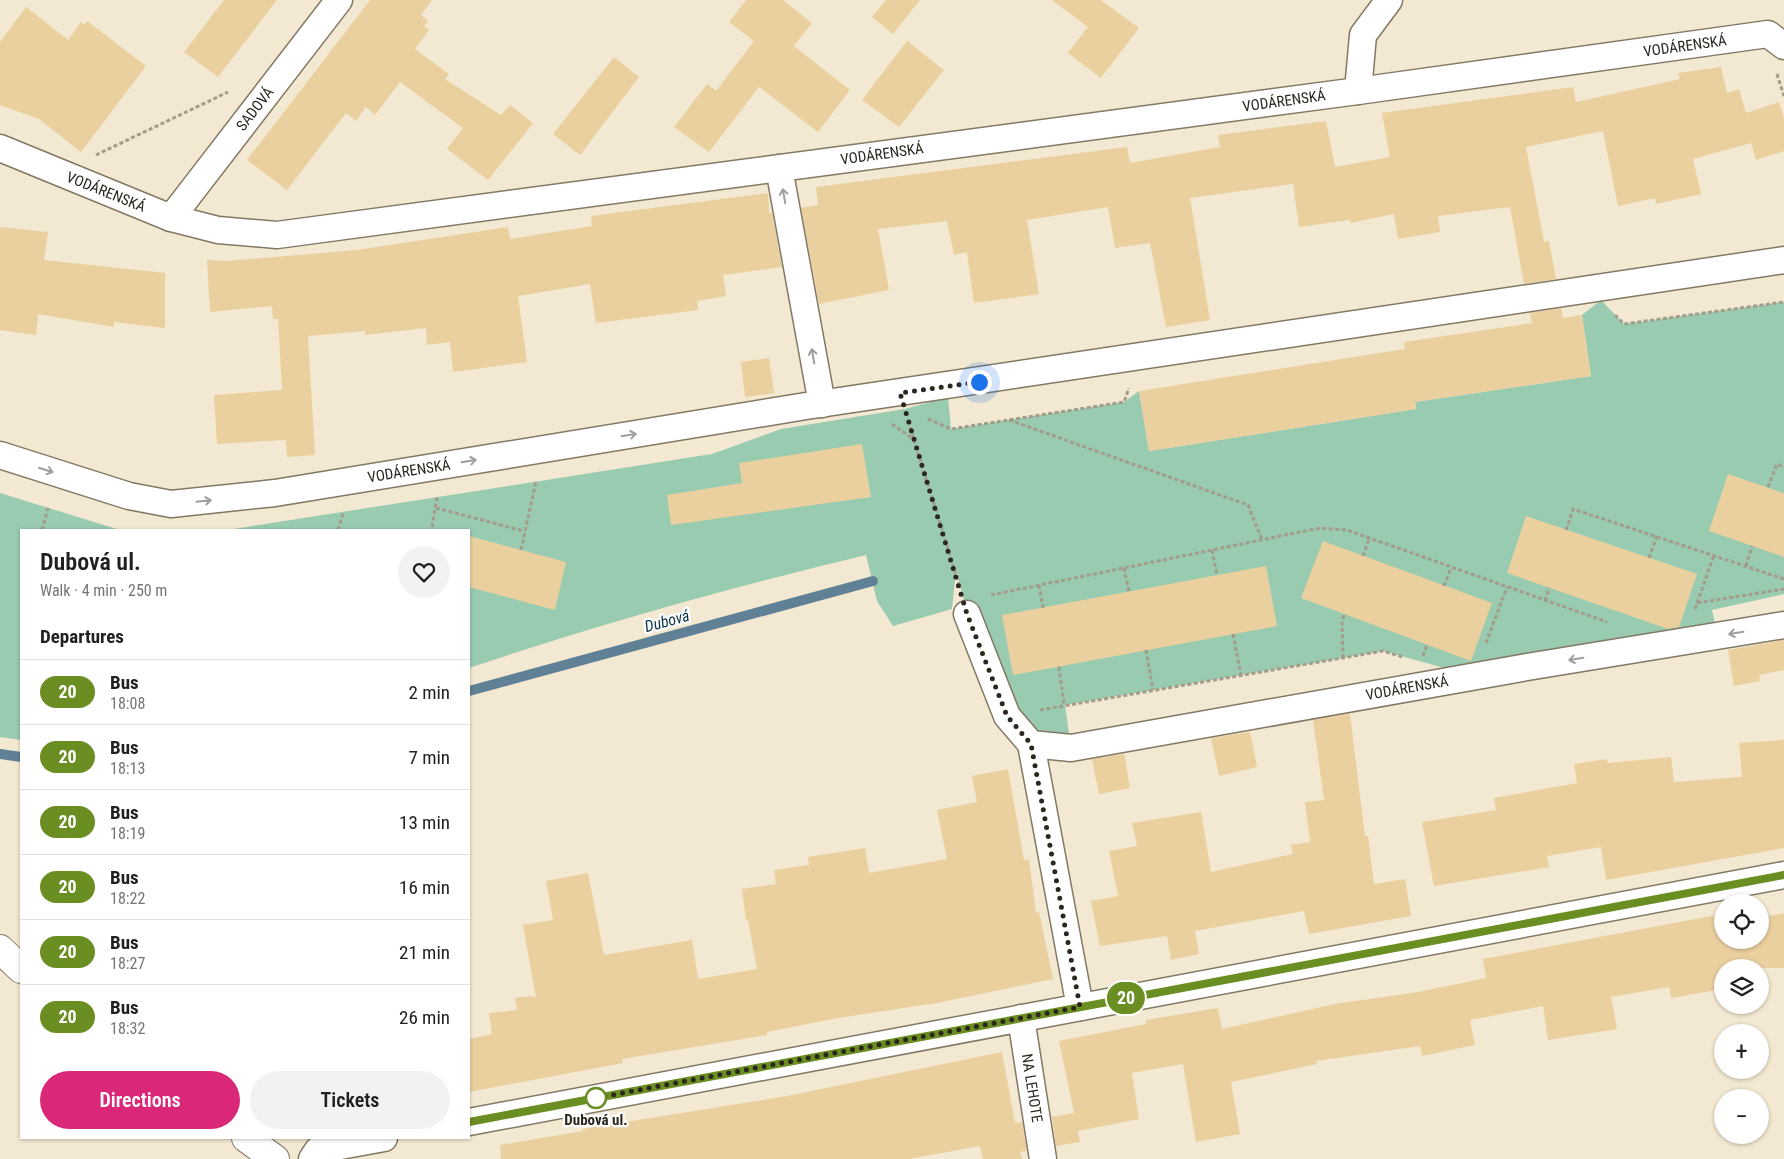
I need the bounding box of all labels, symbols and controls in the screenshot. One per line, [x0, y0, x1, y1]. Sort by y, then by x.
street label: VODÁRENSKÁ [1642, 31, 1728, 61]
street label: SADOVÁ [232, 83, 278, 134]
street label: VODÁRENSKÁ [1241, 86, 1327, 116]
street label: VODÁRENSKÁ [839, 139, 925, 169]
street label: VODÁRENSKÁ [64, 168, 148, 216]
one-way arrow [779, 188, 789, 204]
one-way arrow [808, 348, 818, 364]
your location [967, 370, 992, 395]
one-way arrow [621, 429, 637, 439]
street label: VODÁRENSKÁ [366, 456, 452, 486]
one-way arrow [460, 456, 476, 466]
one-way arrow [38, 466, 54, 475]
one-way arrow [196, 496, 212, 506]
button: heart [398, 546, 450, 598]
text: Dubová ul. [40, 548, 141, 576]
text: Walk · 4 min · 250 m [40, 581, 167, 600]
water label: Dubová [642, 606, 692, 636]
text: Departures [40, 625, 124, 648]
one-way arrow [1728, 628, 1744, 638]
one-way arrow [1568, 654, 1584, 664]
text: Bus [110, 671, 139, 694]
street label: VODÁRENSKÁ [1364, 672, 1450, 704]
text: 20 [58, 681, 77, 702]
text: 2 min [408, 681, 450, 704]
text: 18:08 [110, 694, 145, 713]
text: Bus [110, 736, 139, 759]
text: 20 [58, 746, 77, 767]
text: 7 min [408, 746, 450, 769]
text: 18:13 [110, 759, 145, 778]
text: Bus [110, 801, 139, 824]
text: 20 [58, 811, 77, 832]
text: 13 min [399, 811, 450, 834]
text: 18:19 [110, 824, 145, 843]
text: Bus [110, 866, 139, 889]
text: 20 [58, 876, 77, 897]
text: 16 min [399, 876, 450, 899]
text: 18:22 [110, 889, 145, 908]
map controls [1714, 894, 1769, 1144]
button: locate [1714, 894, 1769, 949]
text: Bus [110, 931, 139, 954]
text: 20 [58, 941, 77, 962]
text: 21 min [399, 941, 450, 964]
text: 18:27 [110, 954, 145, 973]
button: layers [1714, 959, 1769, 1014]
line badge: 20 [1104, 982, 1148, 1014]
text: 20 [1117, 987, 1135, 1008]
text: Bus [110, 996, 139, 1019]
text: 20 [58, 1006, 77, 1027]
text: 26 min [399, 1006, 450, 1029]
text: 18:32 [110, 1019, 145, 1038]
button: + [1714, 1024, 1769, 1079]
street label: NA LEHOTE [1018, 1052, 1046, 1124]
button: Directions [40, 1071, 240, 1129]
button: Tickets [250, 1071, 450, 1129]
marker: Dubová ul. [585, 1087, 607, 1109]
button: − [1714, 1089, 1769, 1144]
place label: Dubová ul. [564, 1111, 628, 1129]

